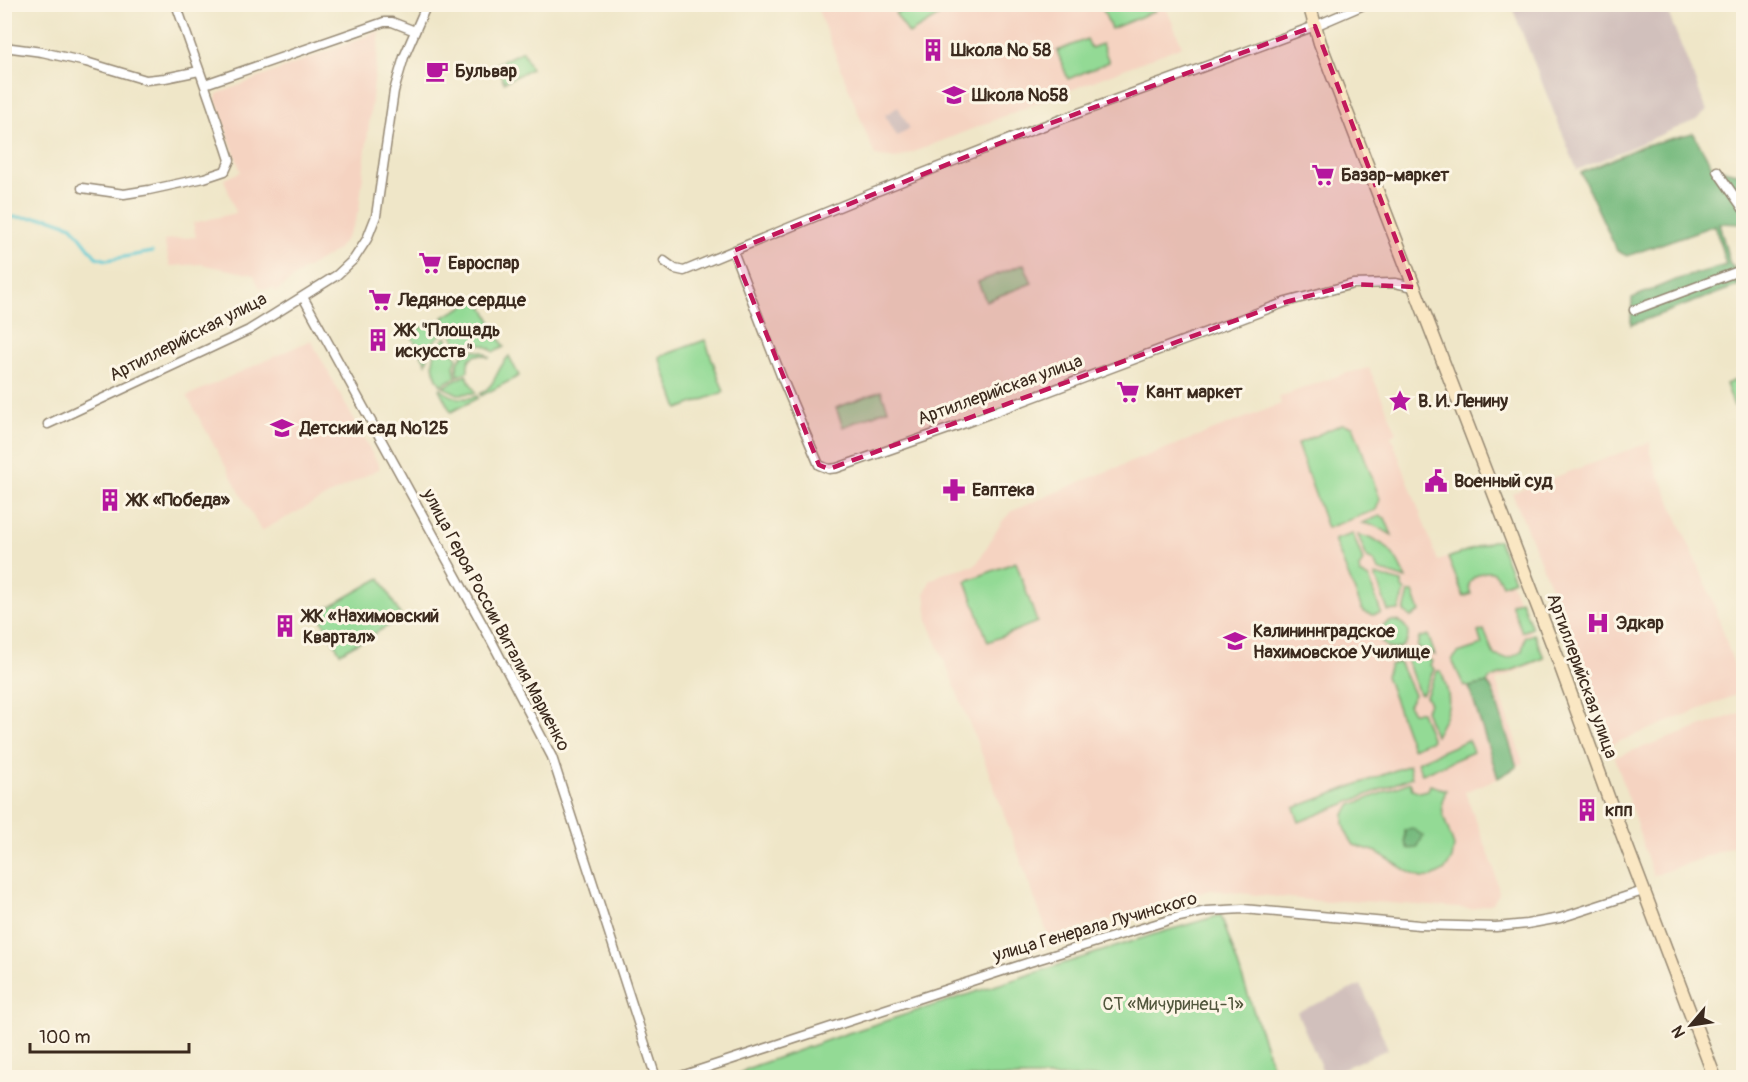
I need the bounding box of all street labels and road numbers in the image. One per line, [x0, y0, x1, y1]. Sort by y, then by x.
street label: Артиллерийская улица [105, 287, 271, 387]
street label: Артиллерийская улица [914, 349, 1086, 431]
street label: улица Героя России Виталия Мариенко [416, 484, 575, 755]
street label: Артиллерийская улица [1541, 590, 1623, 762]
street label: улица Генерала Лучинского [989, 887, 1200, 967]

